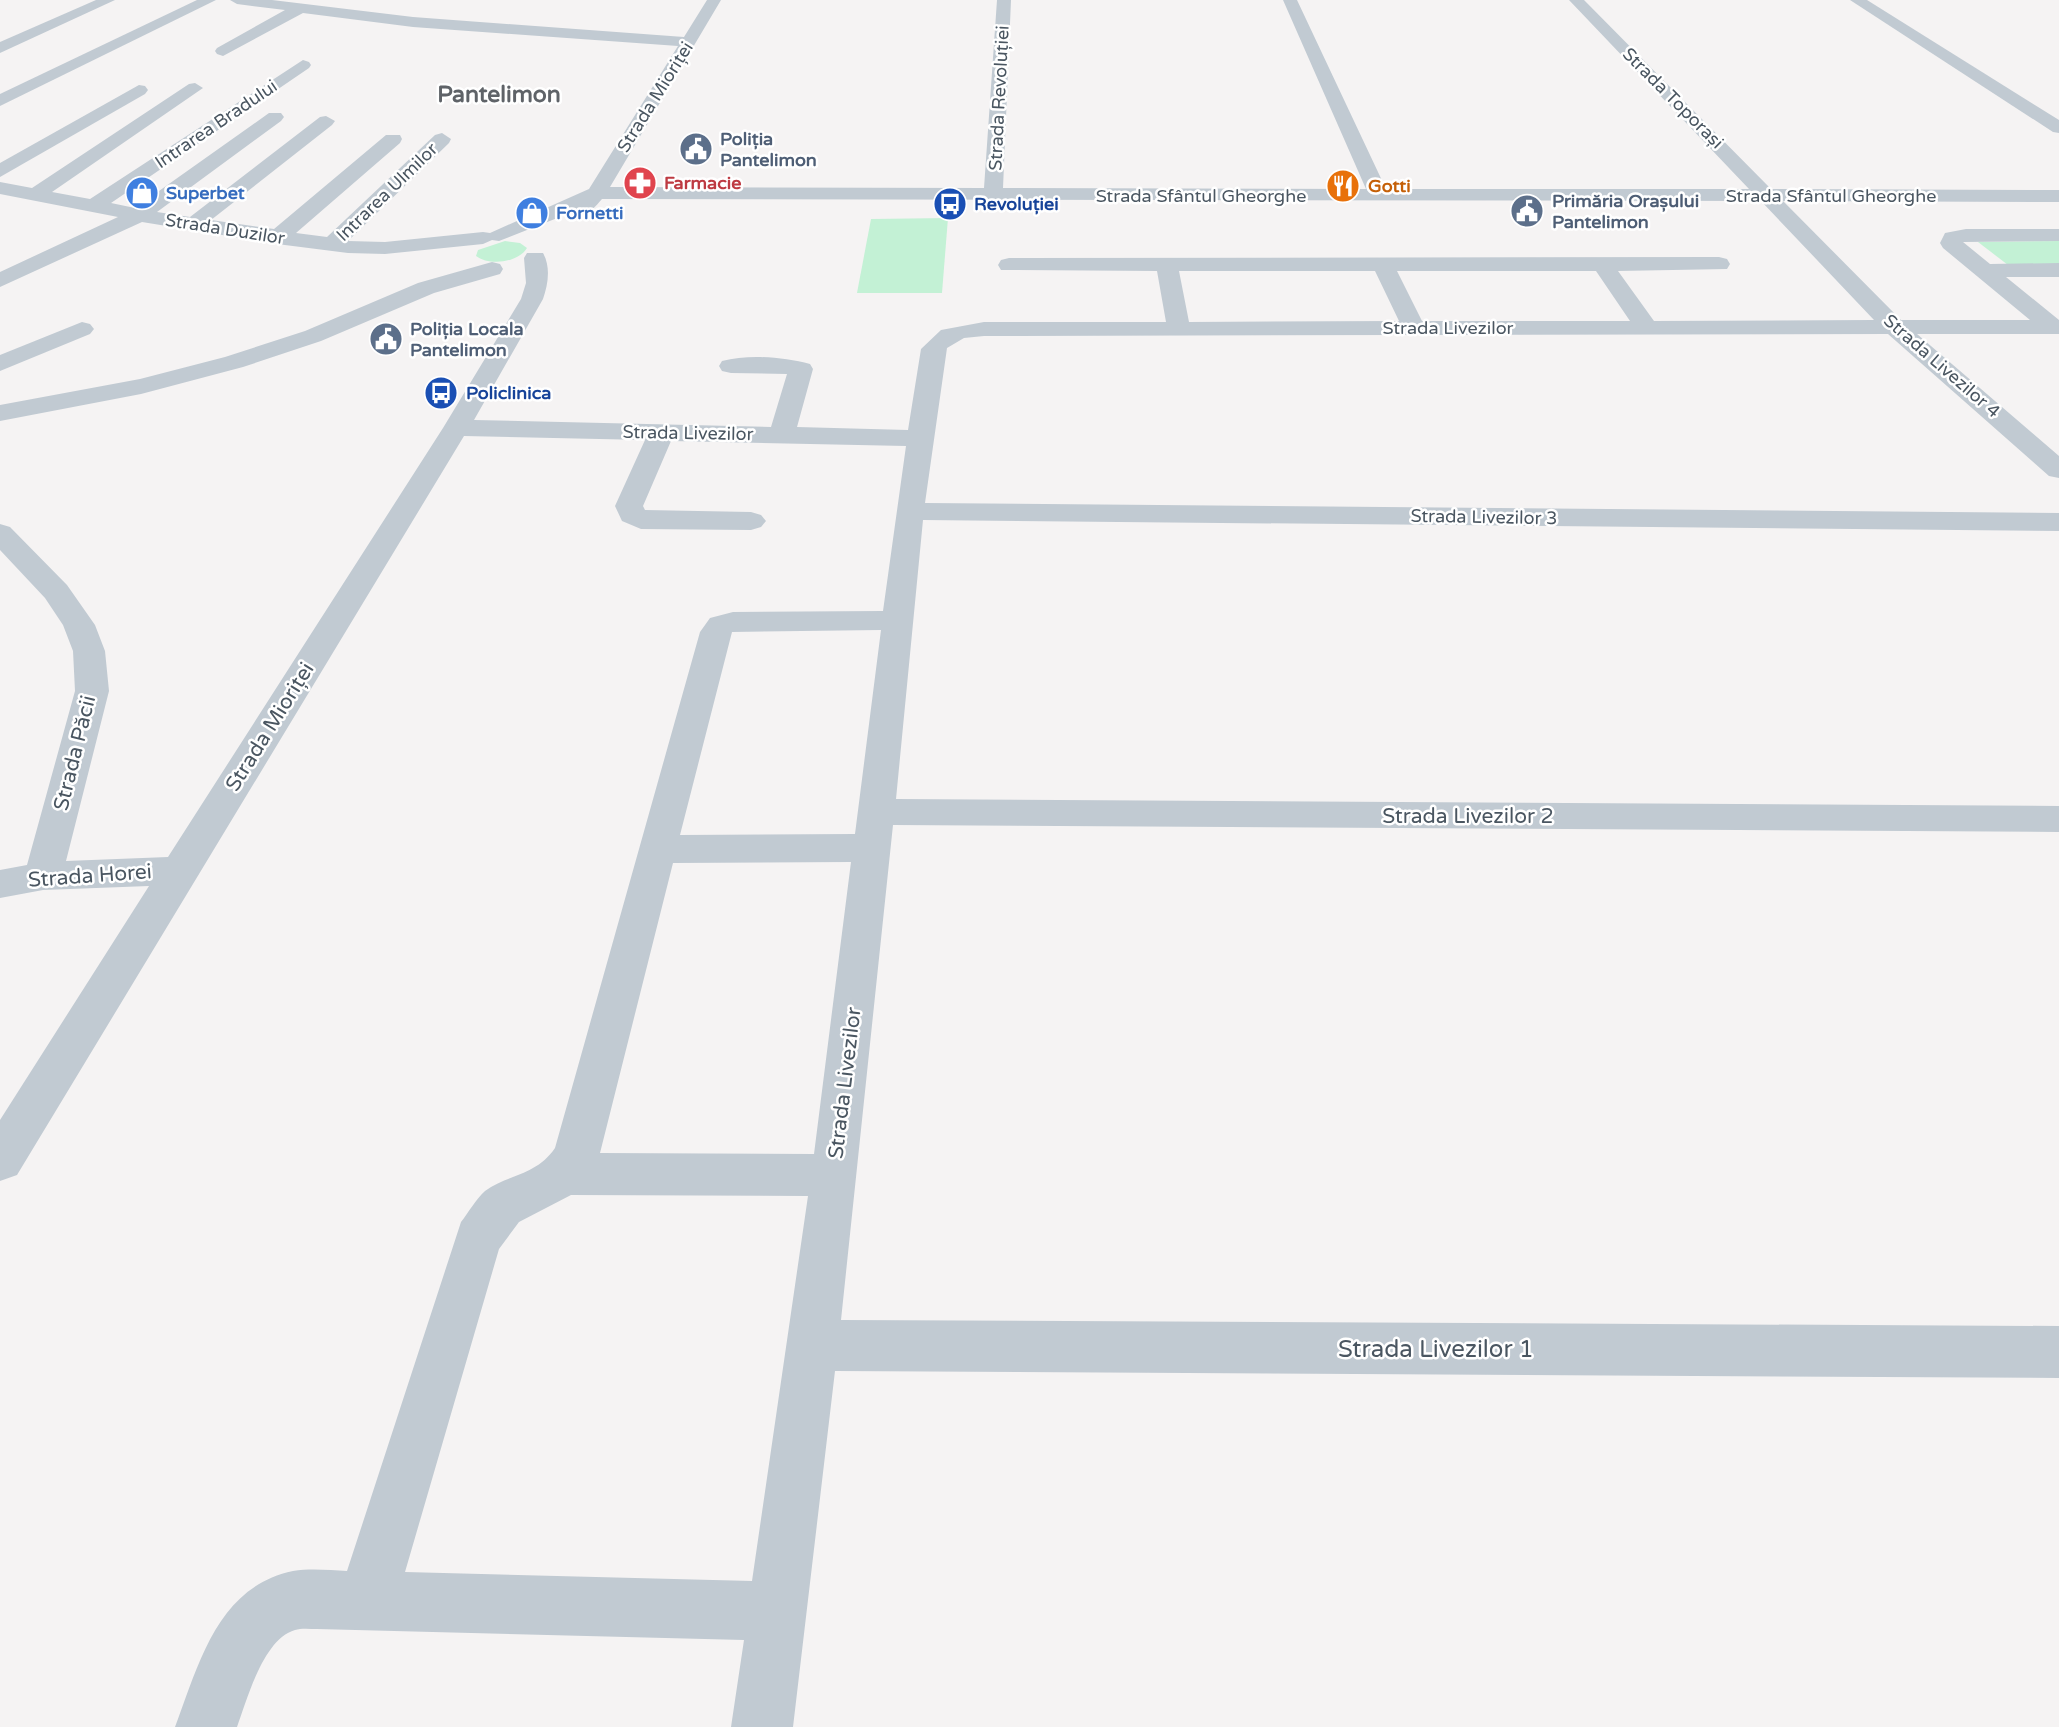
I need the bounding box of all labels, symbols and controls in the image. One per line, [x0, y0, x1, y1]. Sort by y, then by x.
street label: Strada Revoluției [984, 25, 1014, 171]
street label: Strada Mioriței [612, 38, 698, 156]
street label: Strada Toporași [1618, 43, 1728, 153]
street label: Intrarea Bradului [151, 75, 281, 173]
district label: Pantelimon [437, 81, 561, 109]
place label: Poliția Pantelimon [720, 128, 817, 171]
public building icon: Poliția Pantelimon [677, 130, 715, 168]
street label: Intrarea Ulmilor [332, 138, 442, 246]
pharmacy icon: Farmacie [621, 164, 659, 202]
restaurant icon: Gotti [1324, 167, 1362, 205]
place label: Farmacie [664, 172, 742, 194]
shop icon: Superbet [123, 174, 161, 212]
place label: Gotti [1368, 175, 1411, 197]
place label: Superbet [166, 182, 245, 204]
bus stop icon: Revoluției [931, 185, 969, 223]
street label: Strada Sfântul Gheorghe [1096, 185, 1306, 207]
street label: Strada Sfântul Gheorghe [1726, 185, 1936, 207]
place label: Primăria Orașului Pantelimon [1552, 190, 1699, 233]
public building icon: Primăria Orașului Pantelimon [1508, 192, 1546, 230]
place label: Revoluției [974, 193, 1059, 215]
shop icon: Fornetti [513, 194, 551, 232]
place label: Fornetti [556, 202, 623, 224]
street label: Strada Duzilor [164, 209, 286, 249]
street label: Strada Livezilor 4 [1879, 309, 2005, 423]
street label: Strada Livezilor [1383, 317, 1514, 339]
place label: Poliția Locala Pantelimon [410, 318, 524, 361]
public building icon: Poliția Locala Pantelimon [367, 320, 405, 358]
bus stop icon: Policlinica [422, 374, 460, 412]
place label: Policlinica [466, 382, 551, 404]
street label: Strada Livezilor [622, 421, 754, 445]
street label: Strada Livezilor 3 [1410, 505, 1558, 529]
street label: Strada Mioriței [220, 658, 320, 796]
street label: Strada Păcii [49, 693, 101, 813]
street label: Strada Livezilor 2 [1382, 804, 1554, 829]
street label: Strada Horei [27, 859, 153, 893]
street label: Strada Livezilor [823, 1006, 867, 1160]
street label: Strada Livezilor 1 [1338, 1335, 1534, 1364]

